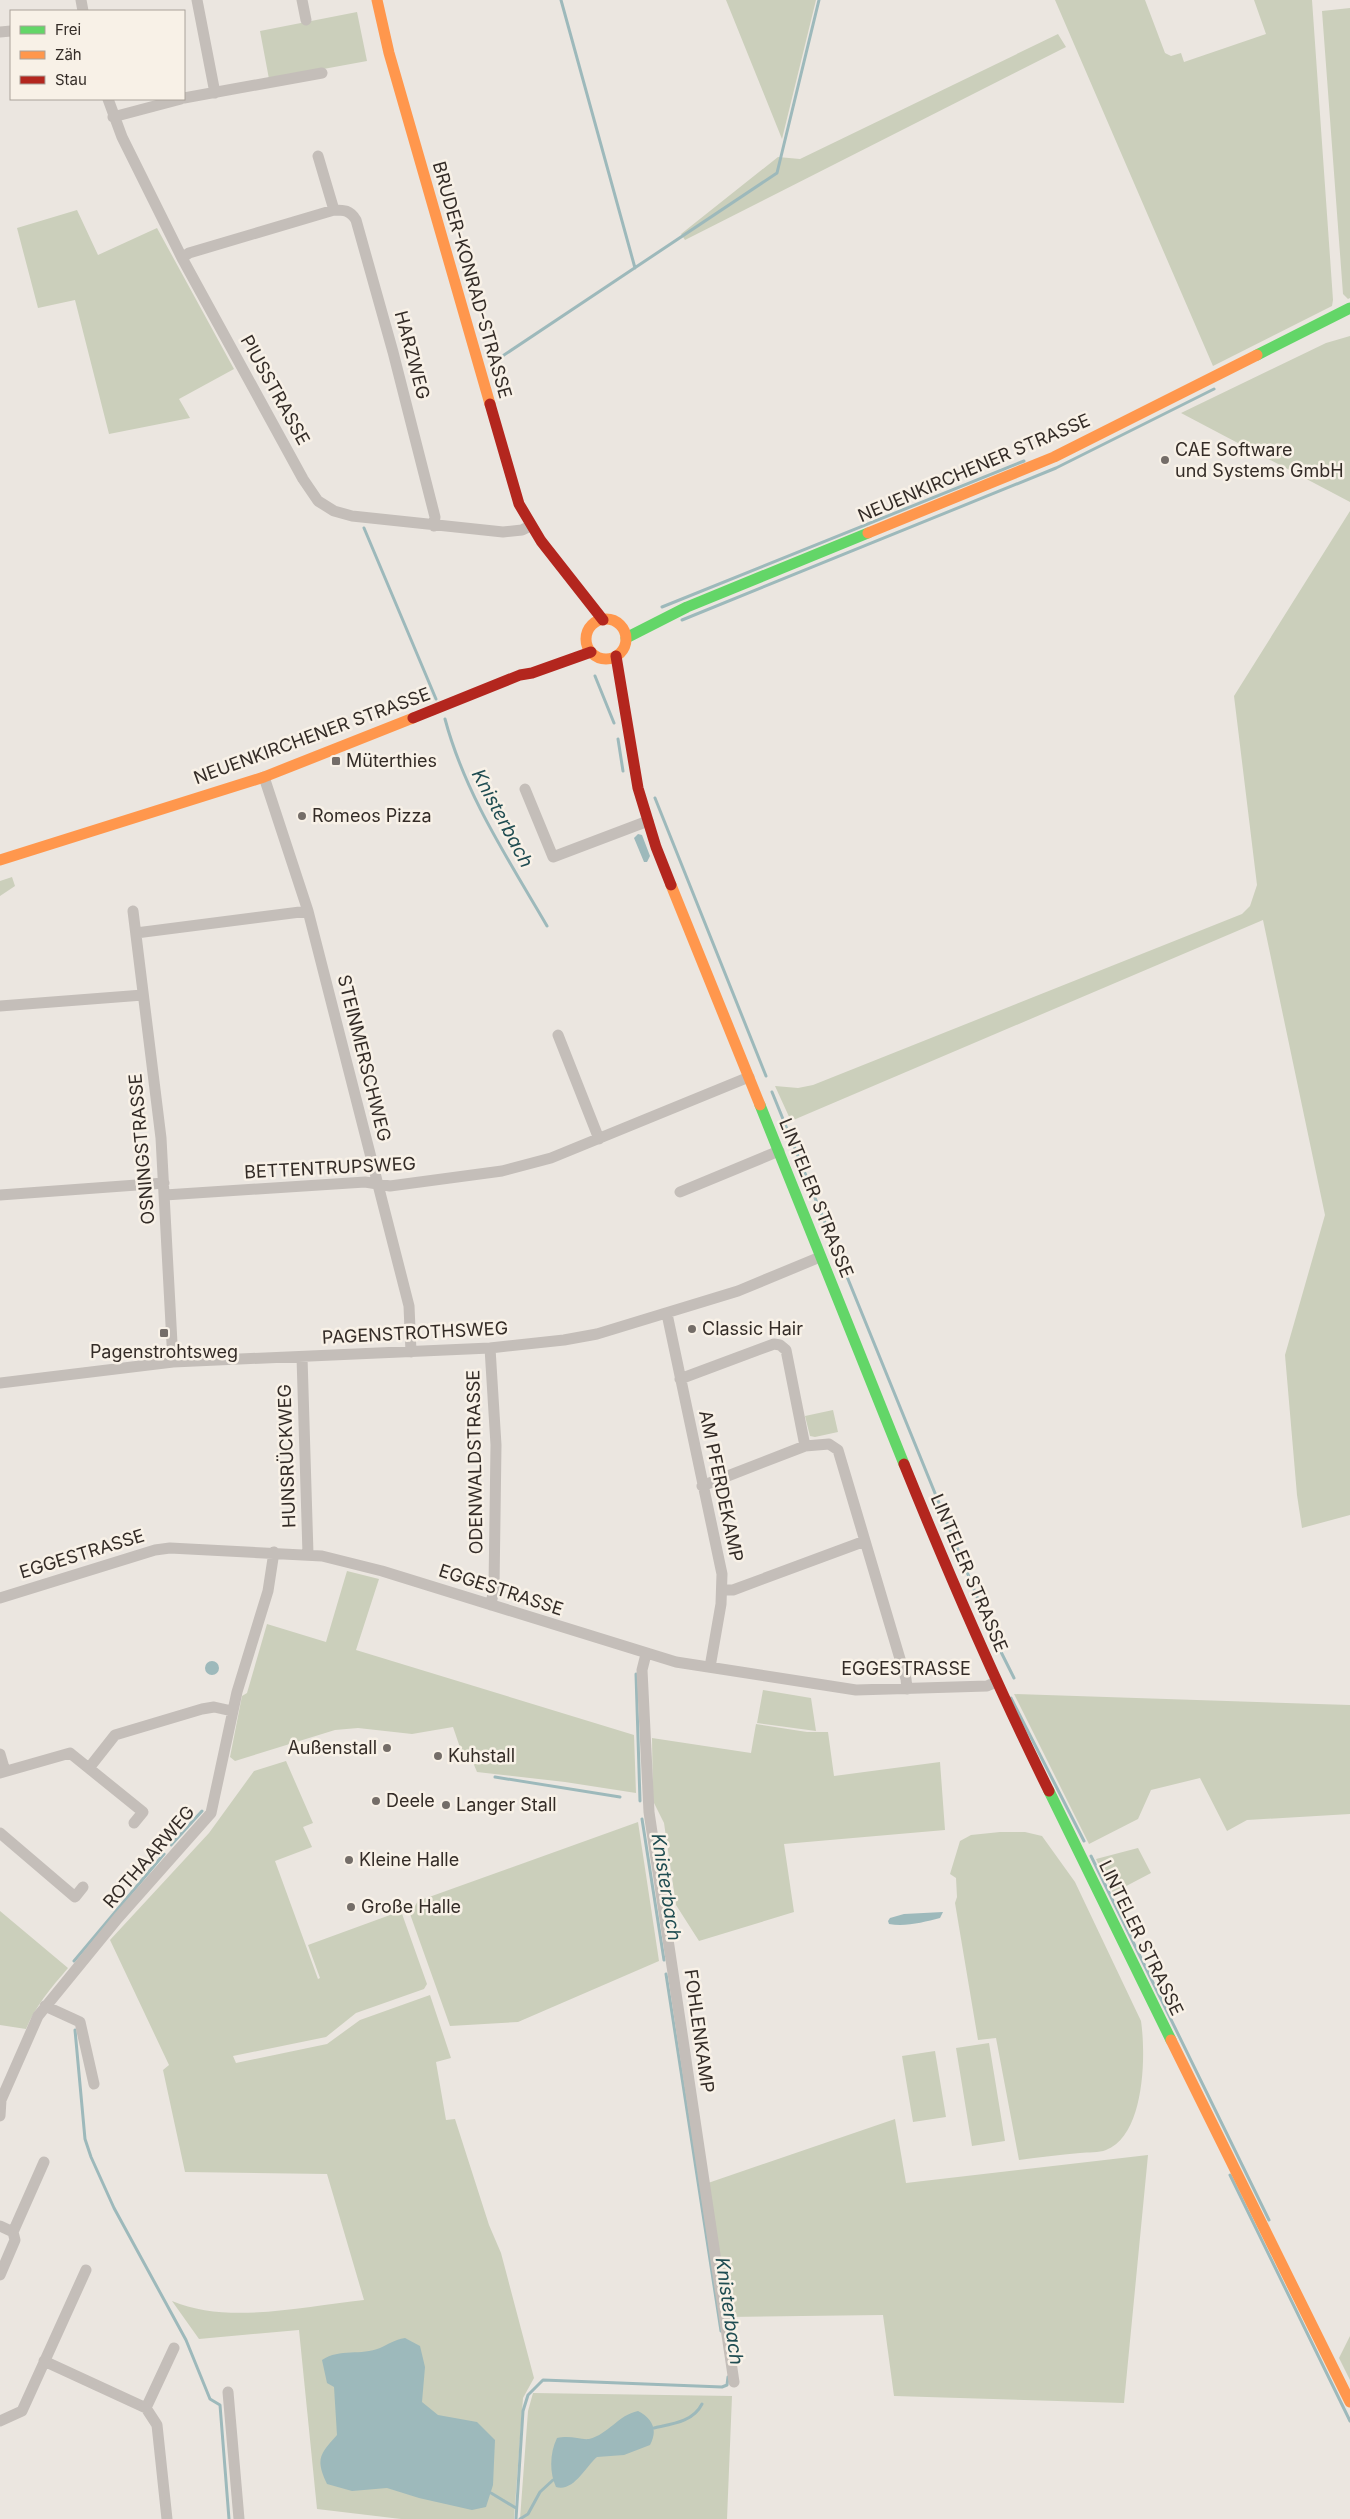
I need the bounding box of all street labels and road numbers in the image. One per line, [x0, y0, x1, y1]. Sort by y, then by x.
street label: BRUDER-KONRAD-STRASSE [429, 159, 516, 401]
street label: HARZWEG [391, 308, 434, 401]
street label: PIUSSTRASSE [237, 331, 314, 448]
street label: NEUENKIRCHENER STRASSE [855, 409, 1093, 526]
street label: NEUENKIRCHENER STRASSE [191, 683, 433, 788]
street label: STEINMERSCHWEG [334, 972, 395, 1143]
street label: OSNINGSTRASSE [124, 1073, 159, 1226]
street label: LINTELER STRASSE [775, 1115, 858, 1280]
street label: BETTENTRUPSWEG [244, 1153, 416, 1182]
street label: PAGENSTROTHSWEG [321, 1317, 509, 1348]
street label: ODENWALDSTRASSE [462, 1370, 487, 1554]
street label: HUNSRÜCKWEG [272, 1384, 300, 1528]
street label: AM PFERDEKAMP [695, 1408, 748, 1564]
street label: LINTELER STRASSE [927, 1491, 1012, 1655]
street label: EGGESTRASSE [17, 1525, 147, 1583]
street label: EGGESTRASSE [436, 1560, 566, 1620]
street label: EGGESTRASSE [841, 1658, 971, 1679]
street label: ROTHAARWEG [99, 1801, 199, 1912]
street label: LINTELER STRASSE [1095, 1857, 1188, 2019]
street label: FOHLENKAMP [680, 1968, 719, 2094]

